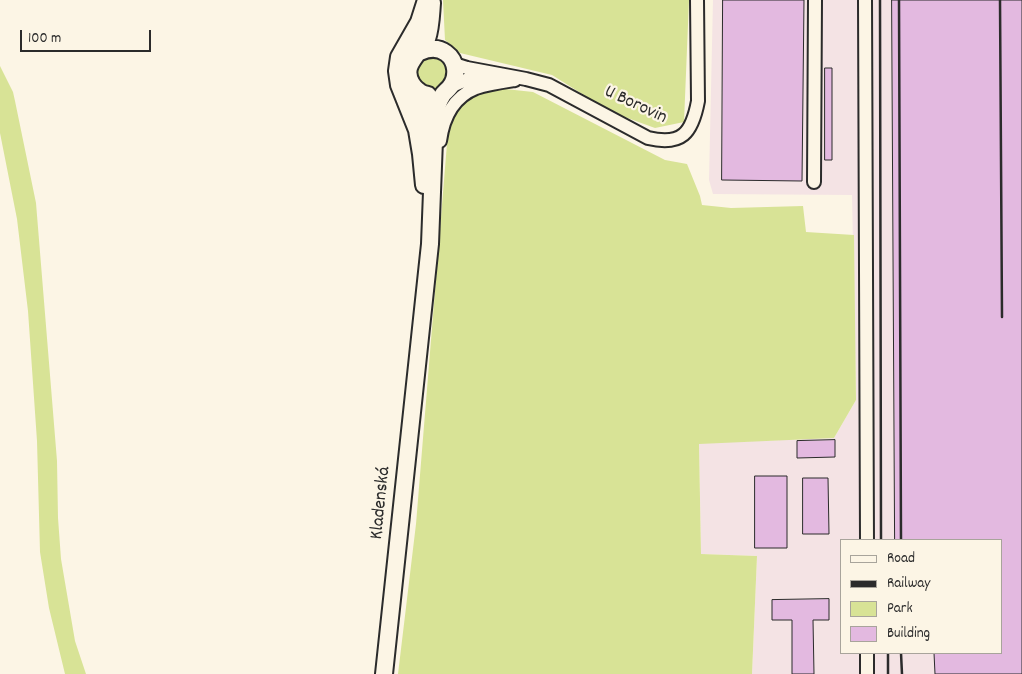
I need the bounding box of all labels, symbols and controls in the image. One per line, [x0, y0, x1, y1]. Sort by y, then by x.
scale bar [22, 20, 154, 52]
text: 100 m [28, 28, 61, 50]
street label: U Borovin [600, 82, 670, 130]
street label: Kladenská [367, 465, 397, 541]
legend [840, 539, 1002, 654]
text: Road [887, 548, 915, 570]
text: Railway [887, 573, 930, 595]
text: Park [887, 598, 913, 620]
text: Building [887, 623, 930, 645]

